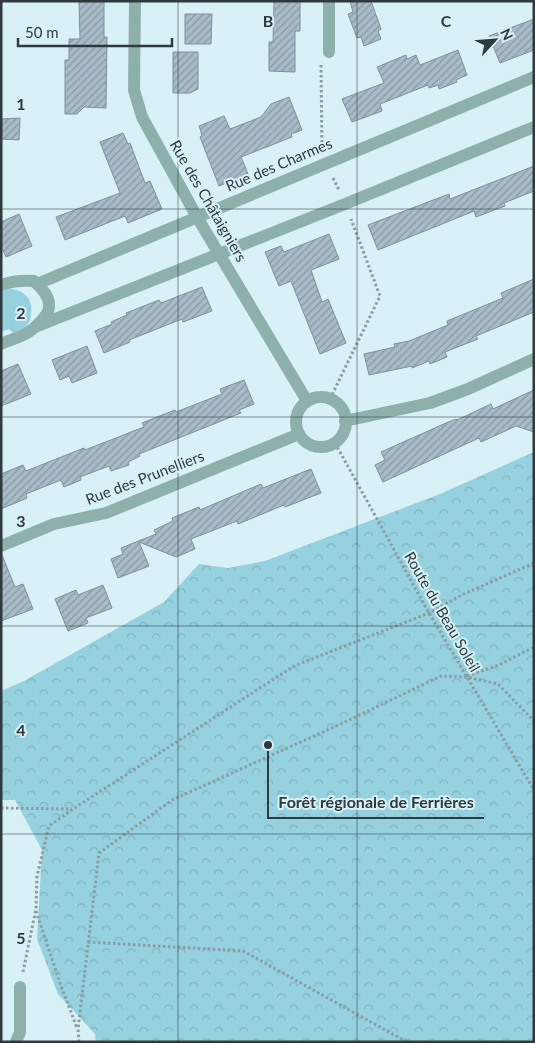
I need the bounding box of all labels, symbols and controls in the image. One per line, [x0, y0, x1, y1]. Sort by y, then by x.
text: B [263, 11, 273, 30]
text: C [441, 11, 452, 30]
scale bar [18, 15, 171, 47]
north arrow [470, 15, 520, 65]
text: 50 m [25, 23, 59, 41]
text: N [497, 26, 517, 43]
text: 1 [16, 94, 26, 113]
street label: Rue des Charmes [223, 134, 335, 195]
street label: Rue des Châtaigniers [167, 136, 251, 265]
text: 2 [16, 303, 26, 322]
street label: Rue des Prunelliers [83, 446, 206, 508]
text: 3 [16, 511, 26, 530]
street label: Route du Beau Soleil [401, 548, 485, 675]
text: 4 [16, 720, 26, 739]
callout: Forêt régionale de Ferrières [268, 787, 484, 818]
text: Forêt régionale de Ferrières [278, 792, 474, 811]
text: 5 [16, 928, 26, 947]

